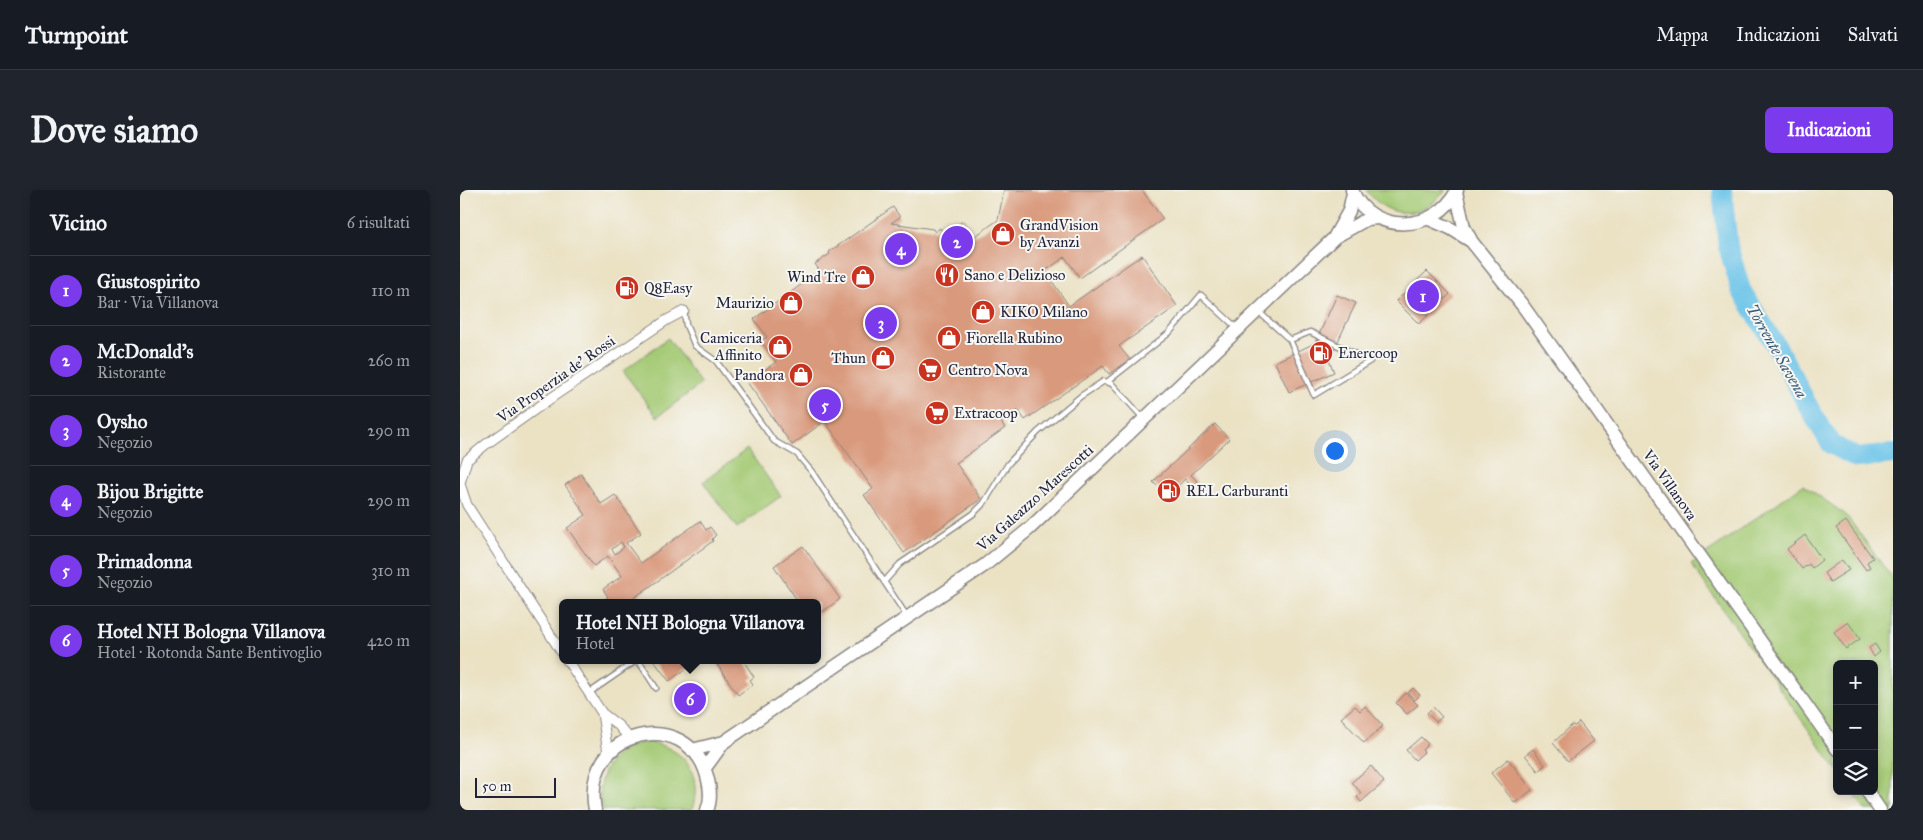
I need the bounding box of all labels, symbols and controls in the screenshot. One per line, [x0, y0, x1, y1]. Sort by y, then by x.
text: Turnpoint [25, 20, 128, 50]
text: Mappa [1656, 24, 1708, 46]
text: Indicazioni [1736, 24, 1820, 46]
text: Salvati [1848, 24, 1898, 46]
button: Indicazioni [1765, 107, 1893, 153]
text: Dove siamo [30, 109, 198, 152]
text: Vicino [50, 210, 107, 236]
text: 6 risultati [347, 213, 410, 232]
place label: GrandVision by Avanzi [1020, 216, 1098, 251]
shop icon: GrandVision by Avanzi [990, 221, 1016, 247]
pin: 2 [941, 223, 973, 261]
pin: 4 [885, 230, 917, 268]
restaurant icon: Sano e Delizioso [934, 262, 960, 288]
shop icon: Wind Tre [850, 264, 876, 290]
place label: Sano e Delizioso [964, 266, 1066, 284]
place label: Wind Tre [787, 268, 846, 286]
text: Giustospirito [97, 270, 200, 293]
fuel station icon: Q8Easy [614, 275, 640, 301]
pin: 1 [1407, 277, 1439, 315]
place label: Q8Easy [644, 279, 693, 297]
text: 1 [63, 281, 69, 300]
text: 110 m [371, 281, 410, 300]
shop icon: Maurizio [778, 290, 804, 316]
text: Bar · Via Villanova [97, 293, 218, 312]
place label: Maurizio [716, 294, 774, 312]
shop icon: KIKO Milano [970, 299, 996, 325]
water label: Torrente Savena [1743, 301, 1812, 402]
place label: KIKO Milano [1000, 303, 1088, 321]
pin: 3 [865, 304, 897, 342]
shop icon: Fiorella Rubino [936, 325, 962, 351]
place label: Camiceria Affinito [700, 329, 763, 364]
place label: Fiorella Rubino [966, 329, 1063, 347]
street label: Via Properzia de' Rossi [493, 332, 618, 427]
shop icon: Camiceria Affinito [767, 334, 793, 360]
text: McDonald's [97, 340, 193, 363]
fuel station icon: Enercoop [1308, 340, 1334, 366]
place label: Enercoop [1338, 344, 1398, 362]
shop icon: Thun [870, 345, 896, 371]
place label: Thun [831, 349, 866, 367]
text: 2 [62, 351, 70, 370]
text: 260 m [368, 351, 410, 370]
supermarket icon: Centro Nova [917, 357, 943, 383]
place label: Centro Nova [948, 361, 1028, 379]
shop icon: Pandora [788, 362, 814, 388]
text: Ristorante [97, 363, 166, 382]
place label: Pandora [734, 366, 785, 384]
pin: 5 [809, 386, 841, 424]
supermarket icon: Extracoop [924, 400, 950, 426]
place label: Extracoop [954, 404, 1018, 422]
text: Oysho [97, 410, 148, 433]
text: 3 [63, 421, 69, 440]
text: 290 m [367, 421, 410, 440]
text: Negozio [97, 433, 153, 452]
your location [1322, 438, 1348, 464]
street label: Via Galeazzo Marescotti [972, 441, 1097, 556]
street label: Via Villanova [1638, 445, 1701, 524]
fuel station icon: REL Carburanti [1156, 478, 1182, 504]
text: Bijou Brigitte [97, 480, 203, 503]
place label: REL Carburanti [1186, 482, 1288, 500]
text: 4 [62, 491, 70, 510]
text: 290 m [367, 491, 410, 510]
text: Negozio [97, 503, 153, 522]
text: Primadonna [97, 550, 192, 573]
text: 5 [62, 561, 70, 580]
text: 310 m [371, 561, 410, 580]
text: Negozio [97, 573, 153, 592]
popup [559, 599, 821, 664]
text: Hotel NH Bologna Villanova [576, 611, 804, 634]
text: Hotel NH Bologna Villanova [97, 620, 325, 643]
text: 6 [62, 631, 70, 650]
text: 420 m [367, 631, 410, 650]
text: Hotel [576, 634, 614, 653]
text: Hotel · Rotonda Sante Bentivoglio [97, 643, 322, 662]
map controls [1833, 660, 1878, 795]
button: + [1833, 660, 1878, 705]
pin: 6 [674, 680, 706, 718]
button: − [1833, 705, 1878, 750]
button: layers [1833, 750, 1878, 795]
scale bar [475, 775, 556, 798]
text: 50 m [482, 778, 511, 795]

